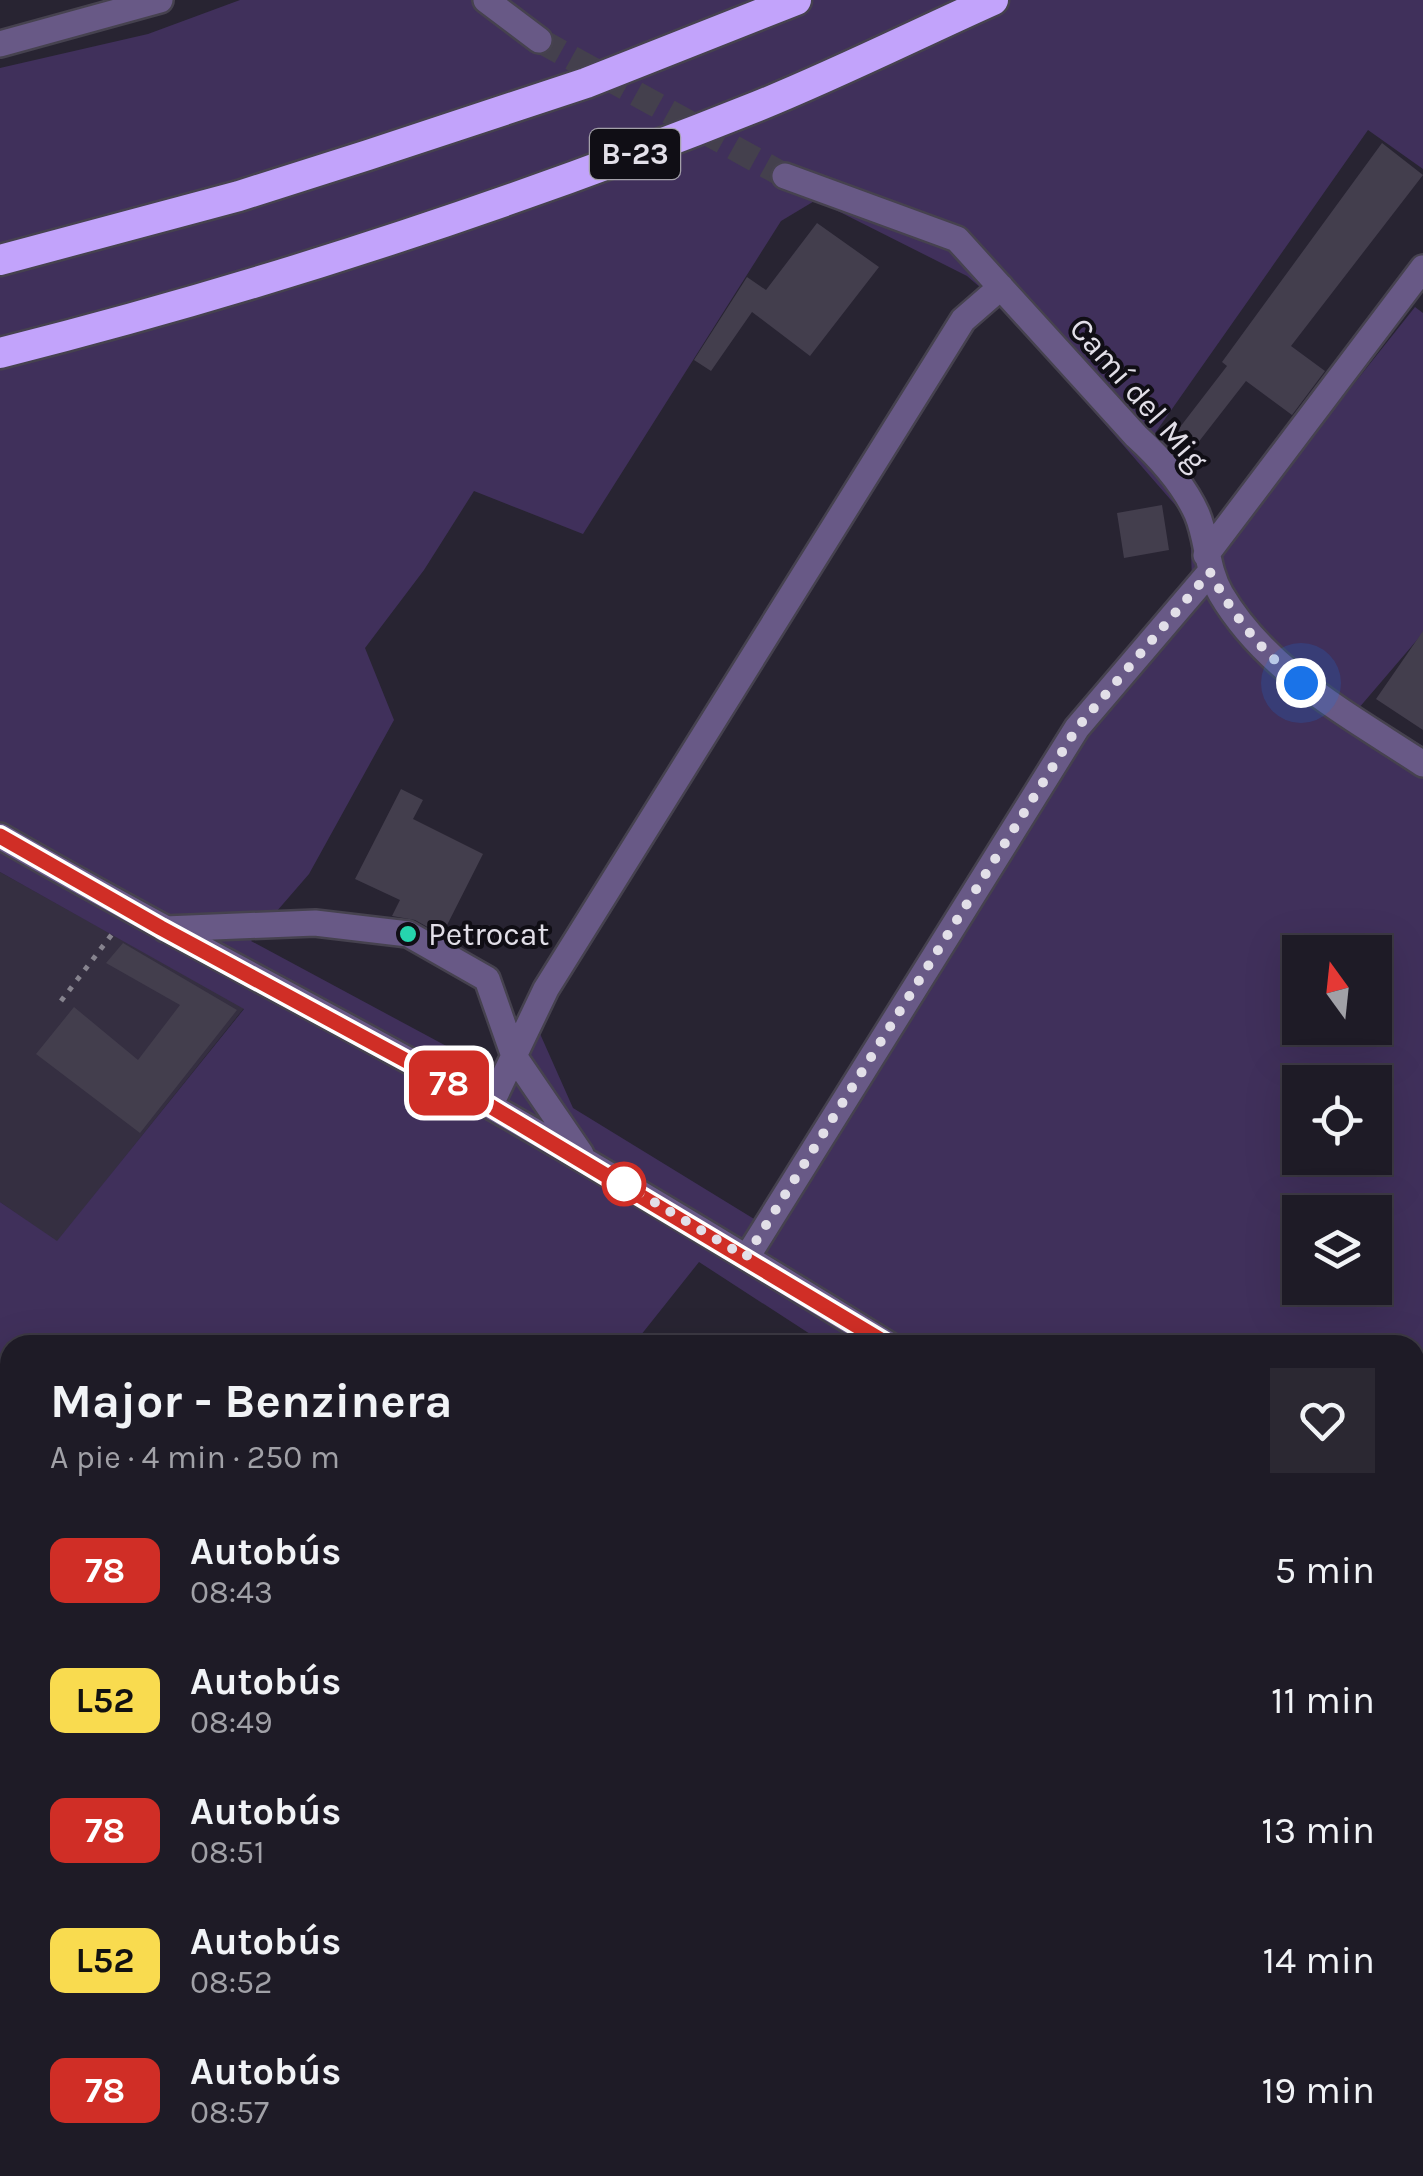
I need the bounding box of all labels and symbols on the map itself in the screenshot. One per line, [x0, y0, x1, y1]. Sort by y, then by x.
road number: B-23 [590, 129, 680, 179]
street label: Camí del Mig [1062, 310, 1215, 479]
your location [1276, 658, 1326, 708]
place label: Petrocat [428, 916, 549, 953]
marker: Petrocat [397, 923, 419, 945]
north arrow [1282, 935, 1392, 1045]
line badge: 78 [404, 1050, 494, 1116]
unlabelled marker [603, 1163, 645, 1205]

